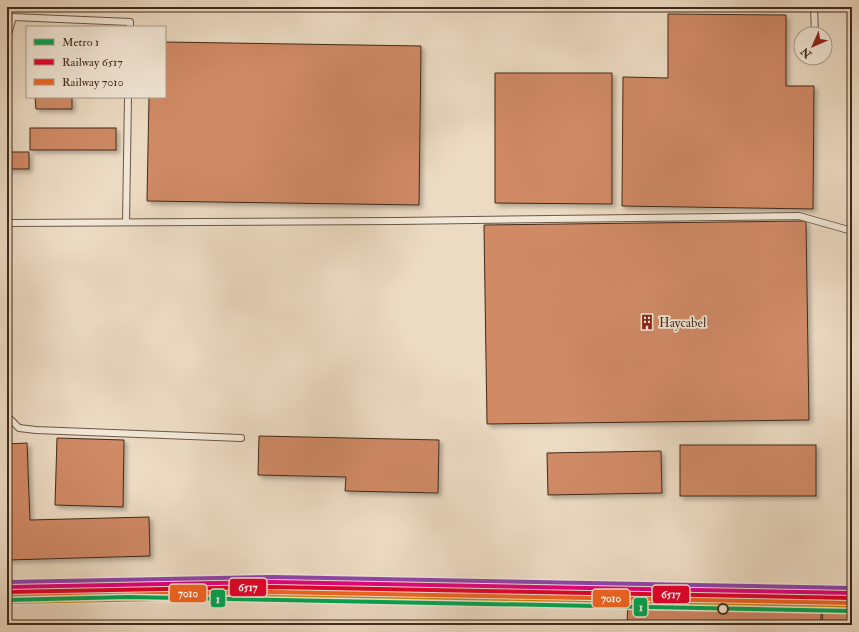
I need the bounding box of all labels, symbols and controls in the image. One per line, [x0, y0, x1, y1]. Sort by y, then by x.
legend [26, 26, 166, 98]
north arrow [793, 26, 833, 66]
text: Metro 1 [62, 35, 99, 50]
text: N [797, 44, 815, 62]
text: Railway 6517 [62, 55, 123, 70]
text: Railway 7010 [62, 75, 124, 90]
building icon: Haycabel [638, 313, 656, 331]
place label: Haycabel [659, 315, 707, 332]
line badge: 6517 [229, 578, 267, 597]
text: 6517 [238, 581, 259, 594]
line badge: 7010 [169, 584, 207, 603]
line badge: 6517 [652, 585, 690, 604]
text: 7010 [178, 587, 198, 600]
text: 6517 [661, 588, 682, 601]
line badge: 1 [210, 589, 226, 608]
line badge: 7010 [592, 589, 630, 608]
text: 7010 [601, 592, 621, 605]
text: 1 [216, 593, 220, 606]
line badge: 1 [633, 597, 648, 617]
text: 1 [639, 601, 643, 614]
unlabelled marker [717, 603, 729, 615]

